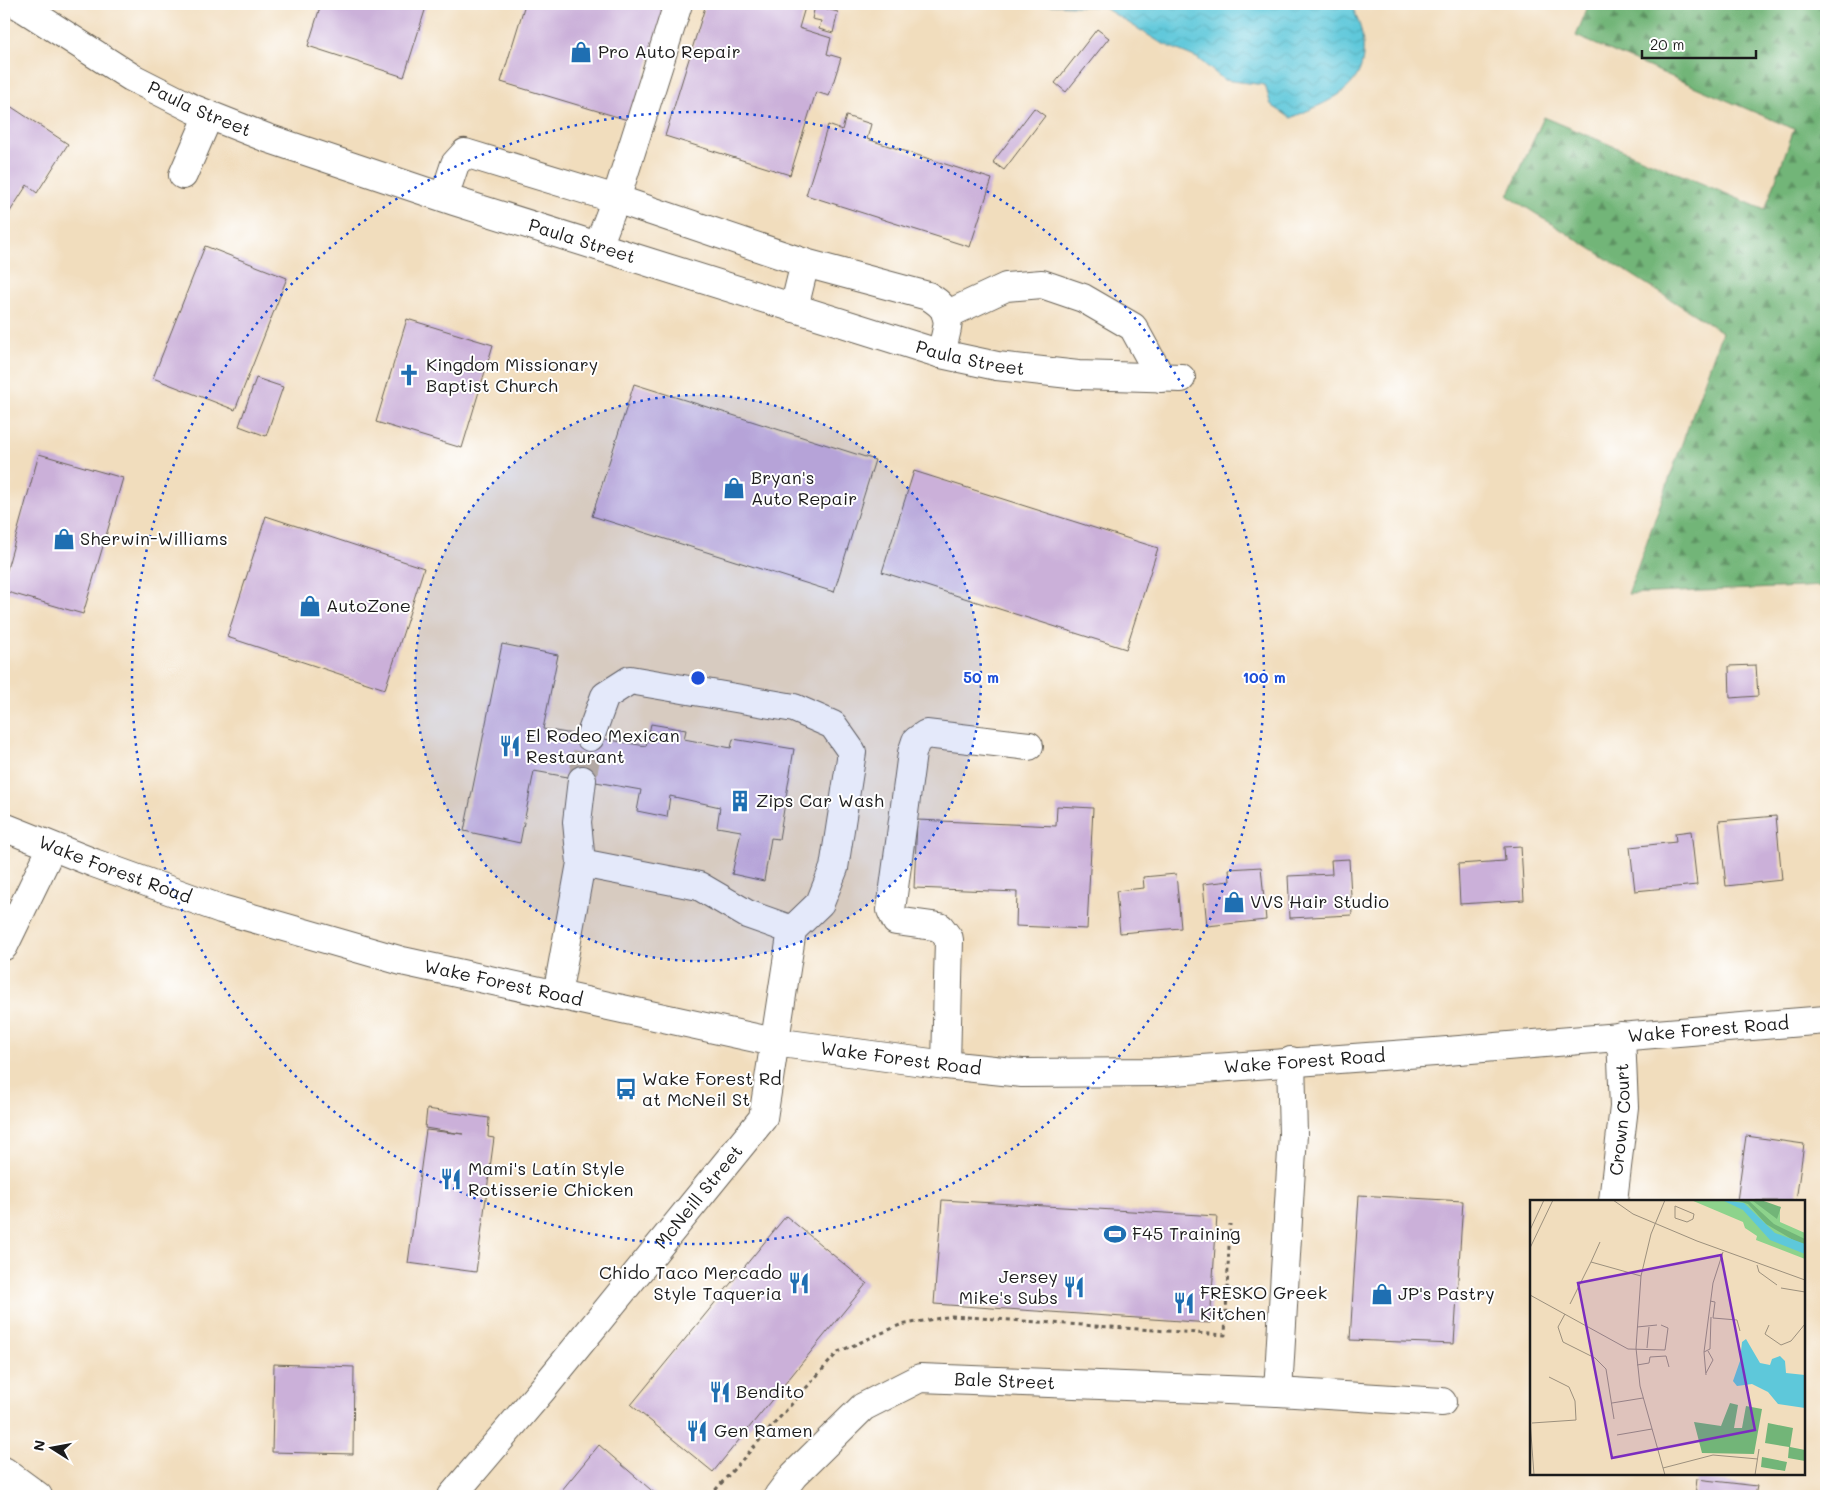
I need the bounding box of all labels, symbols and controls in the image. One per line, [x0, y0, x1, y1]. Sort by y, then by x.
scale bar [1642, 28, 1756, 60]
text: 20 m [1650, 34, 1684, 54]
shop icon: Pro Auto Repair [568, 39, 594, 65]
place label: Pro Auto Repair [598, 39, 741, 63]
street label: Paula Street [144, 75, 255, 142]
street label: Paula Street [526, 212, 639, 268]
street label: Paula Street [913, 334, 1026, 380]
place label: Kingdom Missionary Baptist Church [426, 352, 598, 397]
church icon: Kingdom Missionary Baptist Church [396, 362, 422, 388]
place label: Bryan's Auto Repair [751, 465, 857, 510]
shop icon: Bryan's Auto Repair [721, 475, 747, 501]
shop icon: Sherwin-Williams [51, 526, 77, 552]
place label: Sherwin-Williams [80, 526, 228, 550]
shop icon: AutoZone [297, 593, 323, 619]
place label: AutoZone [326, 593, 411, 617]
text: 50 m [963, 667, 999, 687]
text: 100 m [1242, 667, 1286, 687]
centre of rings [689, 669, 707, 687]
place label: El Rodeo Mexican Restaurant [526, 723, 680, 768]
restaurant icon: El Rodeo Mexican Restaurant [497, 733, 523, 759]
building icon: Zips Car Wash [727, 788, 753, 814]
place label: Zips Car Wash [756, 788, 884, 812]
street label: Wake Forest Road [35, 829, 195, 908]
shop icon: VVS Hair Studio [1221, 889, 1247, 915]
place label: VVS Hair Studio [1250, 889, 1389, 913]
street label: Wake Forest Road [422, 953, 585, 1011]
street label: Wake Forest Road [1627, 1010, 1790, 1047]
street label: Wake Forest Road [819, 1035, 982, 1080]
street label: Wake Forest Road [1223, 1043, 1386, 1078]
street label: Crown Court [1603, 1063, 1636, 1177]
place label: Wake Forest Rd at McNeil St [642, 1066, 782, 1111]
bus stop icon: Wake Forest Rd at McNeil St [613, 1076, 639, 1102]
street label: McNeill Street [649, 1139, 748, 1253]
place label: Mami's Latín Style Rotisserie Chicken [468, 1156, 634, 1201]
restaurant icon: Mami's Latín Style Rotisserie Chicken [438, 1166, 464, 1192]
inset map [1530, 1200, 1805, 1475]
sports icon: F45 Training [1102, 1221, 1128, 1247]
place label: F45 Training [1132, 1221, 1241, 1245]
place label: Chido Taco Mercado Style Taqueria [599, 1260, 782, 1305]
place label: Jersey Mike's Subs [959, 1264, 1058, 1309]
restaurant icon: Chido Taco Mercado Style Taqueria [786, 1270, 812, 1296]
restaurant icon: Jersey Mike's Subs [1061, 1274, 1087, 1300]
place label: FRESKO Greek Kitchen [1200, 1280, 1327, 1325]
shop icon: JP's Pastry [1369, 1281, 1395, 1307]
place label: JP's Pastry [1398, 1281, 1495, 1305]
restaurant icon: FRESKO Greek Kitchen [1171, 1290, 1197, 1316]
street label: Bale Street [954, 1366, 1056, 1394]
restaurant icon: Bendito [707, 1379, 733, 1405]
place label: Bendito [736, 1379, 804, 1403]
restaurant icon: Gen Ramen [684, 1418, 710, 1444]
place label: Gen Ramen [714, 1418, 812, 1442]
north arrow [28, 1422, 78, 1472]
text: N [28, 1438, 49, 1452]

